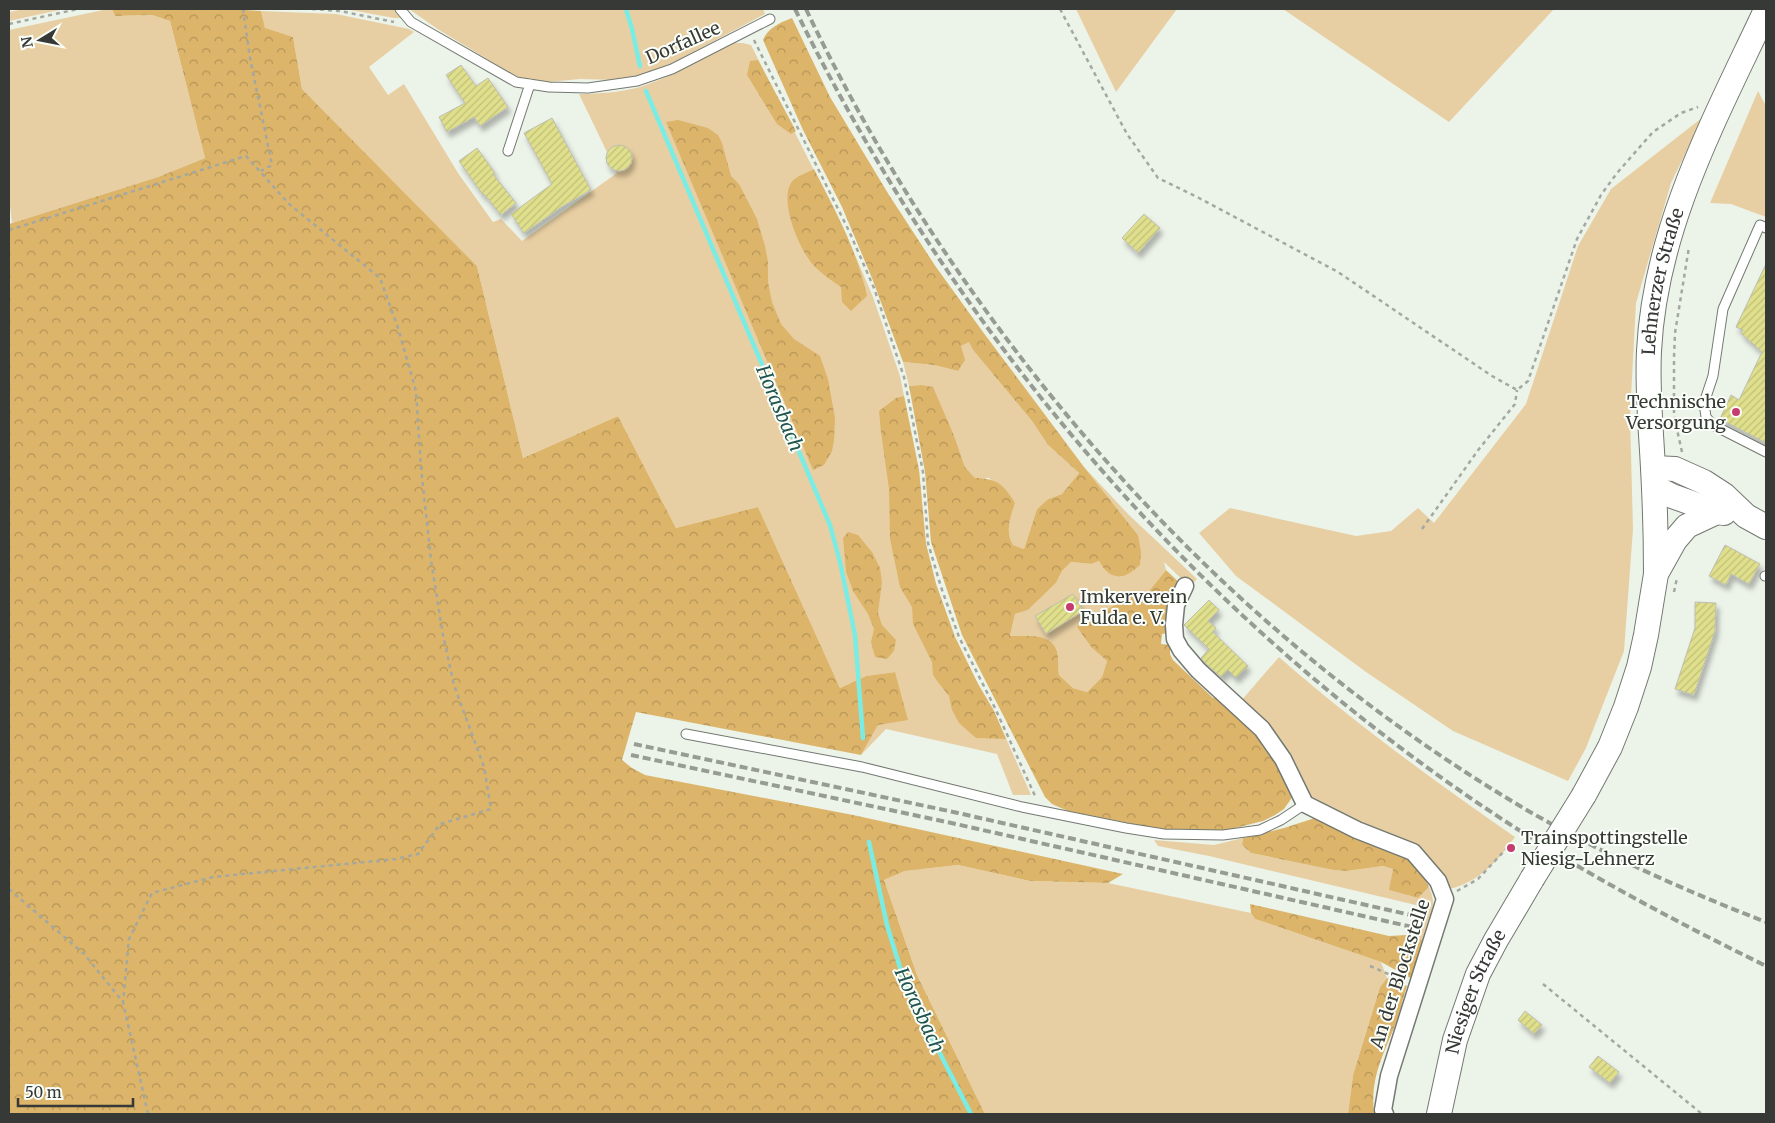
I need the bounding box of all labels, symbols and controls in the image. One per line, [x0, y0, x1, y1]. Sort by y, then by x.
north arrow [15, 15, 65, 65]
street label: Dorfallee [642, 16, 724, 69]
text: N [17, 35, 37, 49]
street label: Lehnerzer Straße [1637, 205, 1689, 356]
water label: Horasbach [751, 360, 809, 455]
place label: Technische Versorgung [1625, 390, 1726, 434]
marker: Technische Versorgung [1730, 406, 1742, 418]
place label: Imkerverein Fulda e. V. [1080, 585, 1187, 629]
marker: Imkerverein Fulda e. V. [1064, 601, 1076, 613]
place label: Trainspottingstelle Niesig-Lehnerz [1521, 826, 1688, 870]
marker: Trainspottingstelle Niesig-Lehnerz [1505, 842, 1517, 854]
street label: An der Blockstelle [1364, 896, 1435, 1052]
street label: Niesiger Straße [1440, 925, 1511, 1056]
water label: Horasbach [889, 962, 950, 1057]
scale bar [18, 1076, 132, 1108]
text: 50 m [25, 1083, 62, 1102]

